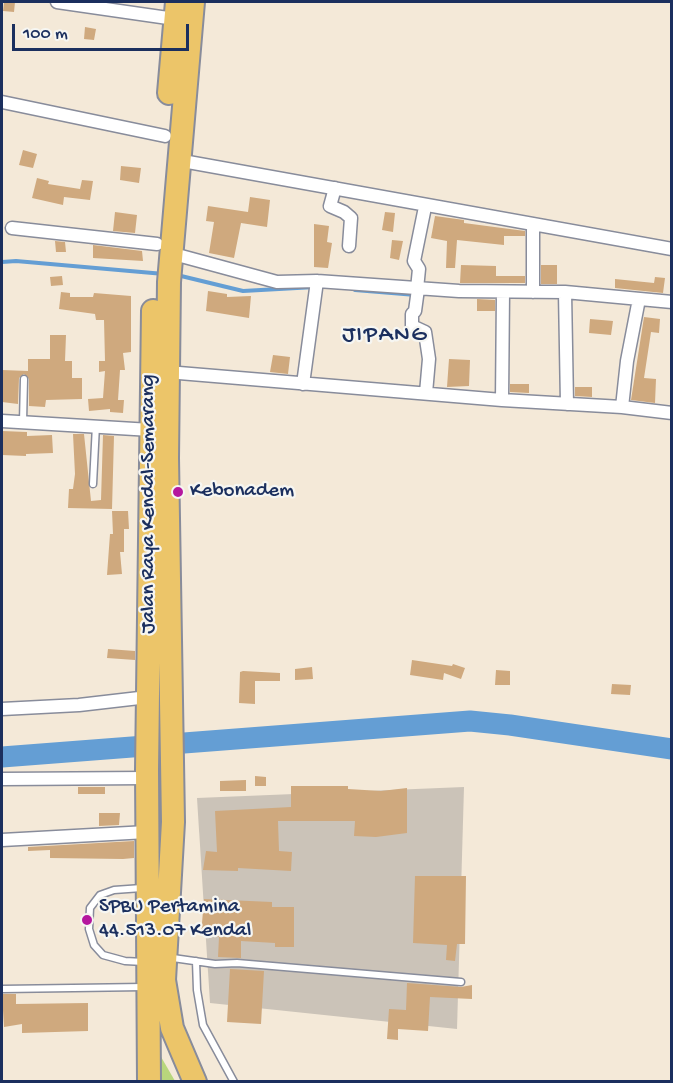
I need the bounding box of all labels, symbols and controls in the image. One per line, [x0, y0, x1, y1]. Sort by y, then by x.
scale bar [15, 12, 192, 50]
text: 100 m [23, 24, 68, 45]
district label: JIPANG [342, 322, 428, 350]
street label: Jalan Raya Kendal-Semarang [137, 374, 163, 634]
place label: Kebonadem [190, 479, 294, 505]
marker: Kebonadem [171, 485, 185, 499]
place label: SPBU Pertamina 44.513.07 Kendal [99, 895, 251, 945]
marker: SPBU Pertamina 44.513.07 Kendal [80, 913, 94, 927]

